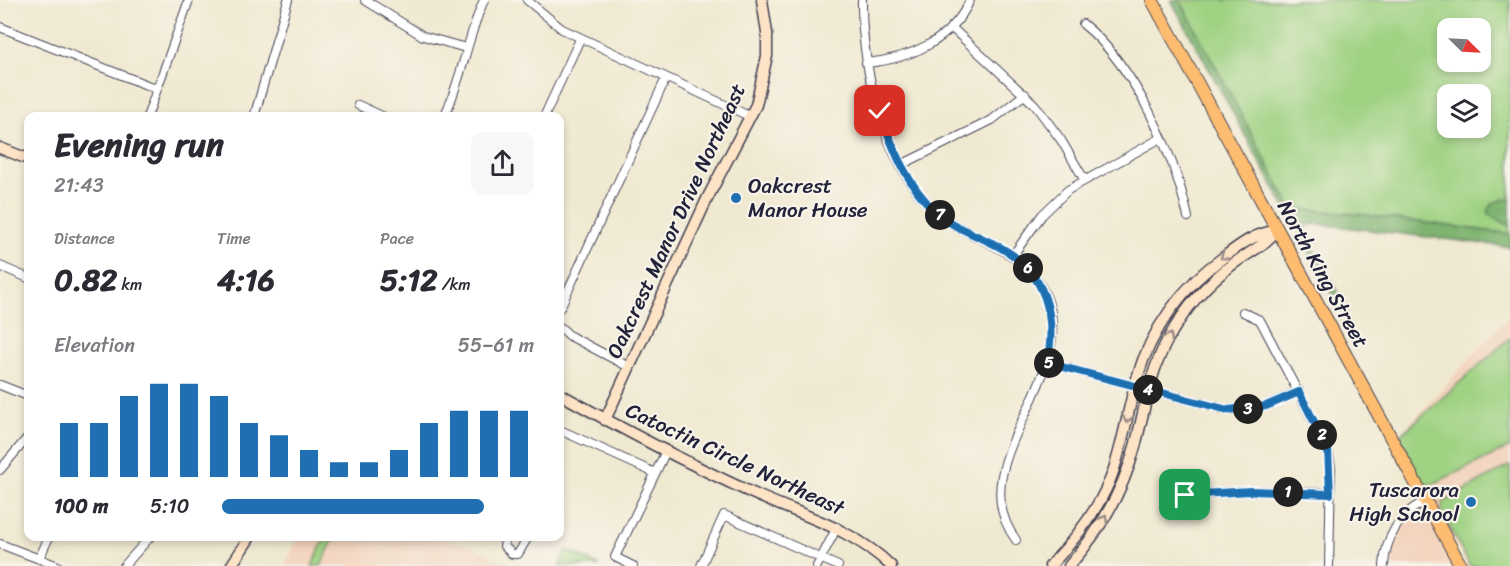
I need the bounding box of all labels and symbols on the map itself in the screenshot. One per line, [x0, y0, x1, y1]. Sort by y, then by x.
north arrow [1437, 18, 1491, 72]
street label: Oakcrest Manor Drive Northeast [595, 77, 757, 365]
pin [854, 85, 905, 136]
place label: Oakcrest Manor House [748, 167, 868, 229]
marker: Oakcrest Manor House [729, 191, 743, 205]
street label: North King Street [1267, 193, 1379, 355]
pin: 7 [925, 200, 955, 230]
one-way arrow [1220, 249, 1231, 260]
pin: 6 [1013, 253, 1043, 283]
one-way arrow [1162, 333, 1174, 343]
pin: 5 [1034, 348, 1064, 378]
pin: 4 [1133, 375, 1163, 405]
street label: Catoctin Circle Northeast [619, 392, 852, 527]
pin: 3 [1233, 394, 1263, 424]
one-way arrow [1122, 414, 1135, 424]
pin: 2 [1307, 420, 1337, 450]
pin [1159, 469, 1210, 520]
place label: Tuscarora High School [1349, 471, 1460, 533]
pin: 1 [1273, 477, 1303, 507]
marker: Tuscarora High School [1464, 495, 1478, 509]
one-way arrow [1097, 515, 1108, 525]

